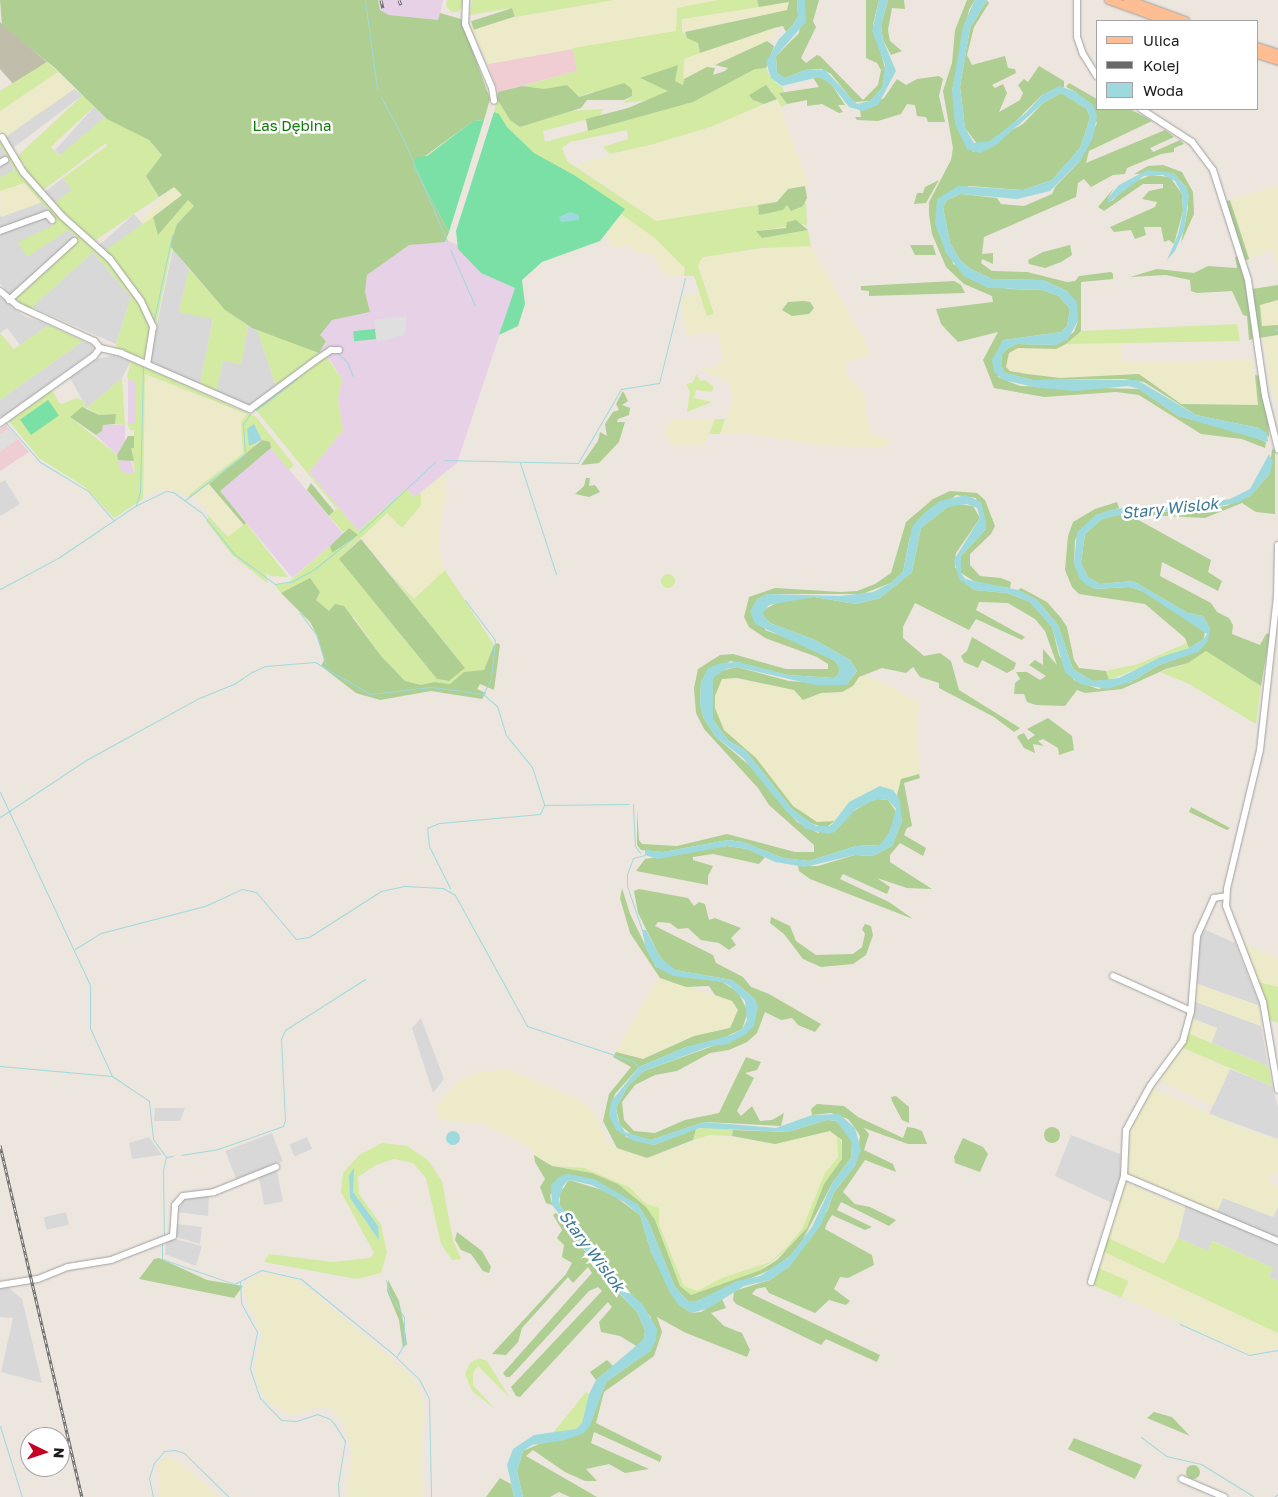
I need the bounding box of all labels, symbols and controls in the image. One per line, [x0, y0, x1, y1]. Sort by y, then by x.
legend [1096, 20, 1258, 110]
text: Ulica [1143, 31, 1179, 49]
text: Kolej [1143, 56, 1179, 74]
text: Woda [1143, 81, 1184, 99]
park label: Las Dębina [252, 117, 332, 135]
water label: Stary Wislok [1121, 493, 1219, 523]
water label: Stary Wislok [555, 1207, 629, 1295]
north arrow [20, 1427, 70, 1477]
text: N [51, 1447, 68, 1459]

